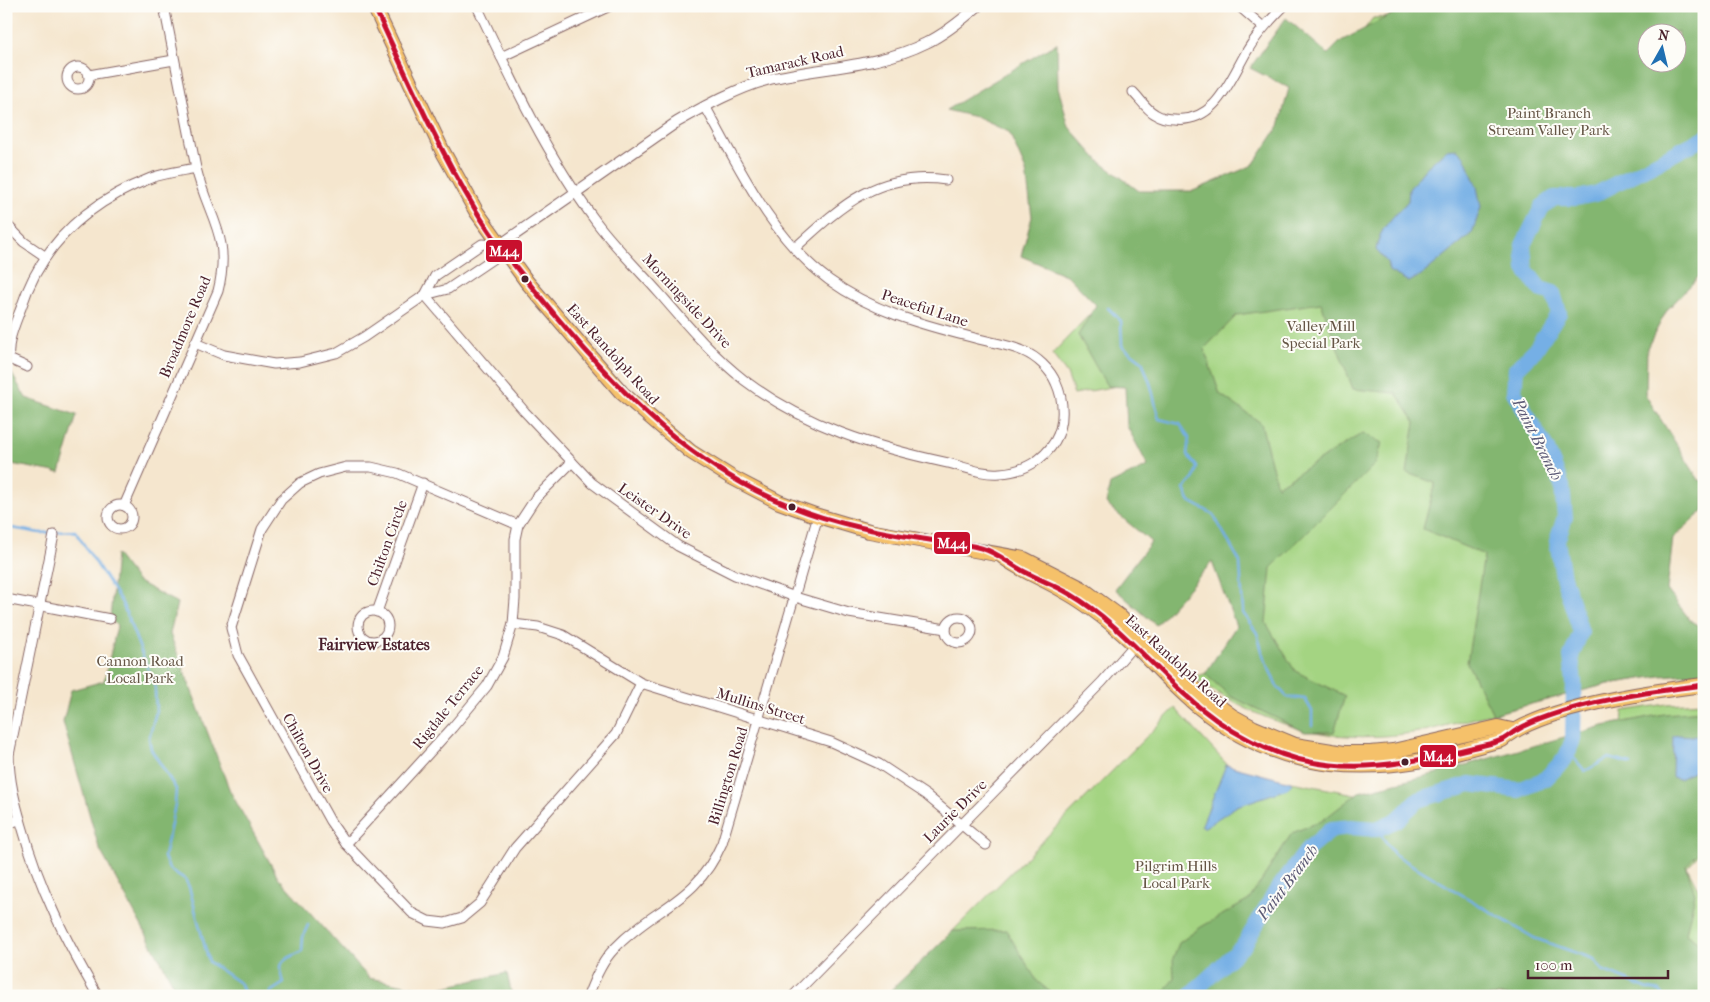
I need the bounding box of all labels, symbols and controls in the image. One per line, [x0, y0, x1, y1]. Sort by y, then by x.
north arrow [1638, 22, 1688, 72]
text: N [1657, 26, 1671, 45]
street label: Tamarack Road [745, 42, 846, 82]
park label: Paint Branch Stream Valley Park [1488, 104, 1610, 139]
line badge: M44 [485, 239, 523, 263]
text: M44 [488, 243, 519, 260]
street label: Morningside Drive [639, 250, 736, 352]
street label: Broadmore Road [155, 273, 215, 381]
unlabelled marker [520, 274, 530, 284]
street label: Peaceful Lane [879, 286, 971, 331]
street label: East Randolph Road [563, 300, 664, 409]
park label: Valley Mill Special Park [1282, 317, 1361, 352]
water label: Paint Branch [1508, 394, 1566, 483]
street label: Leister Drive [615, 479, 696, 543]
street label: Chilton Circle [363, 497, 411, 589]
unlabelled marker [787, 502, 797, 512]
line badge: M44 [933, 531, 971, 555]
text: M44 [936, 535, 967, 552]
street label: East Randolph Road [1122, 611, 1231, 712]
district label: Fairview Estates [317, 635, 430, 654]
park label: Cannon Road Local Park [96, 652, 184, 687]
street label: Rigdale Terrace [409, 661, 488, 753]
street label: Mullins Street [714, 684, 808, 728]
street label: Chilton Drive [279, 710, 338, 797]
street label: Billington Road [704, 724, 752, 827]
line badge: M44 [1419, 744, 1457, 768]
text: M44 [1422, 748, 1453, 765]
unlabelled marker [1400, 757, 1410, 767]
street label: Laurie Drive [919, 775, 991, 847]
water label: Paint Branch [1252, 841, 1322, 925]
park label: Pilgrim Hills Local Park [1135, 857, 1218, 892]
scale bar [1528, 947, 1668, 979]
text: 100 m [1535, 956, 1573, 974]

